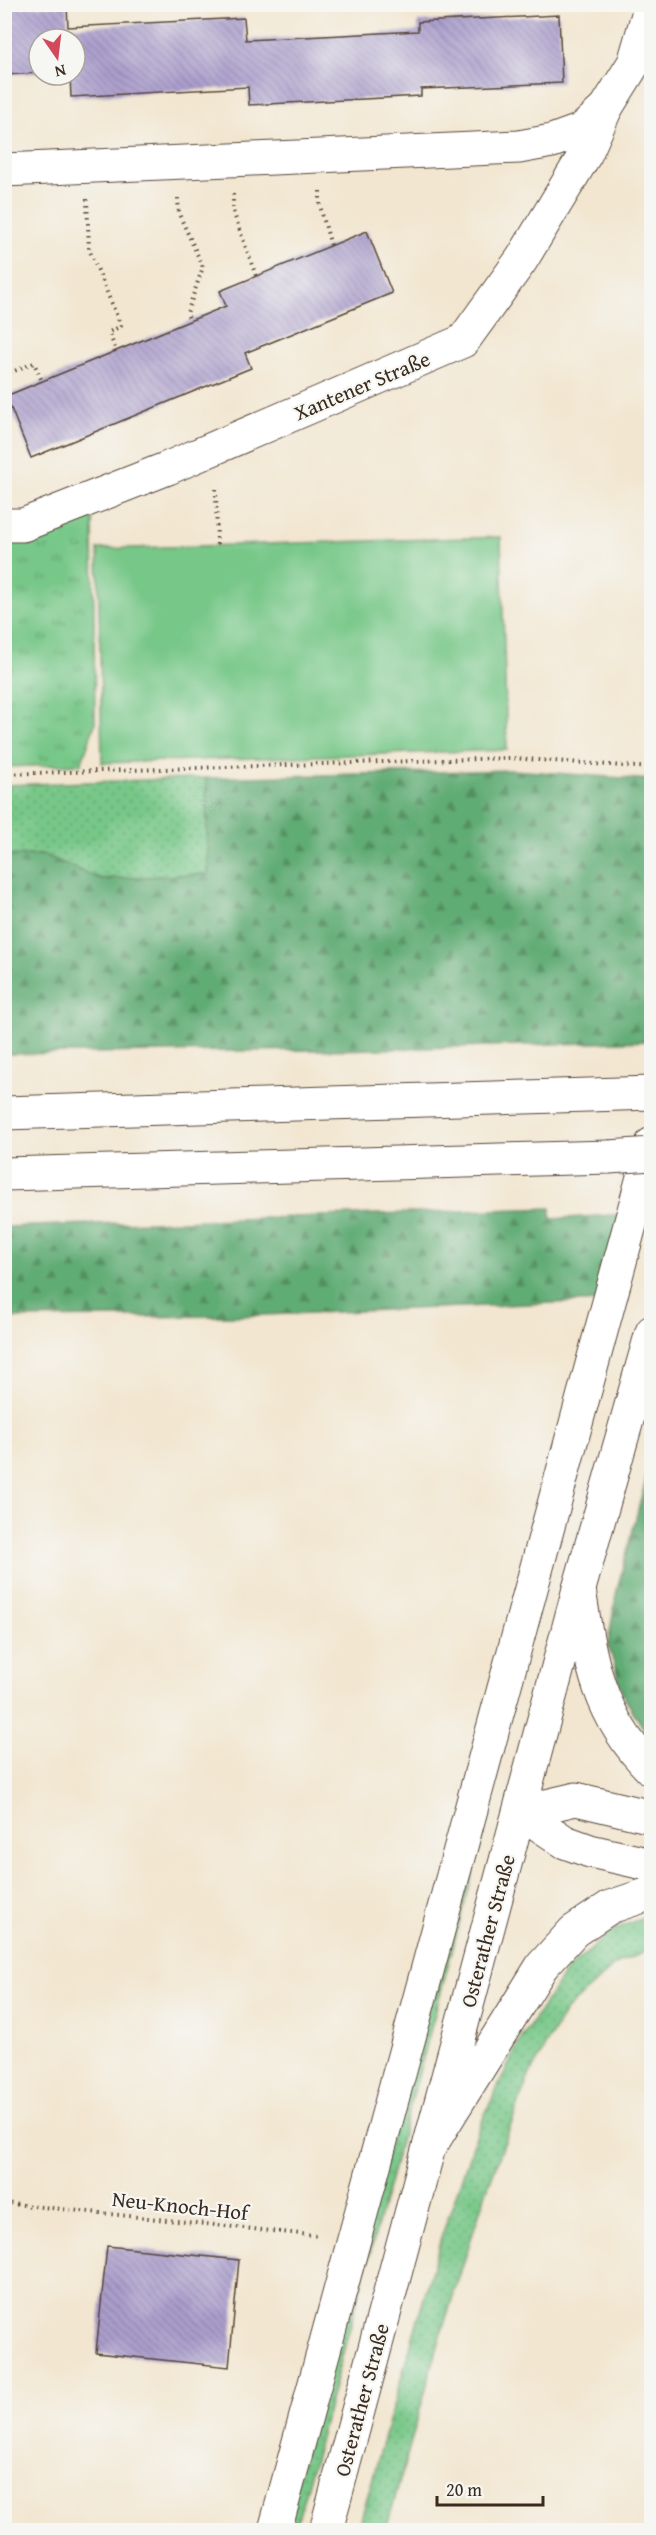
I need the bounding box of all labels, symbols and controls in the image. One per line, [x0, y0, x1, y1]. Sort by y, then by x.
north arrow [27, 27, 87, 87]
text: N [52, 59, 69, 85]
street label: Xantener Straße [289, 343, 435, 428]
street label: Osterather Straße [452, 1851, 523, 2011]
street label: Neu-Knoch-Hof [111, 2183, 252, 2228]
street label: Osterather Straße [326, 2320, 397, 2480]
scale bar [437, 2469, 544, 2507]
text: 20 m [446, 2476, 482, 2503]

